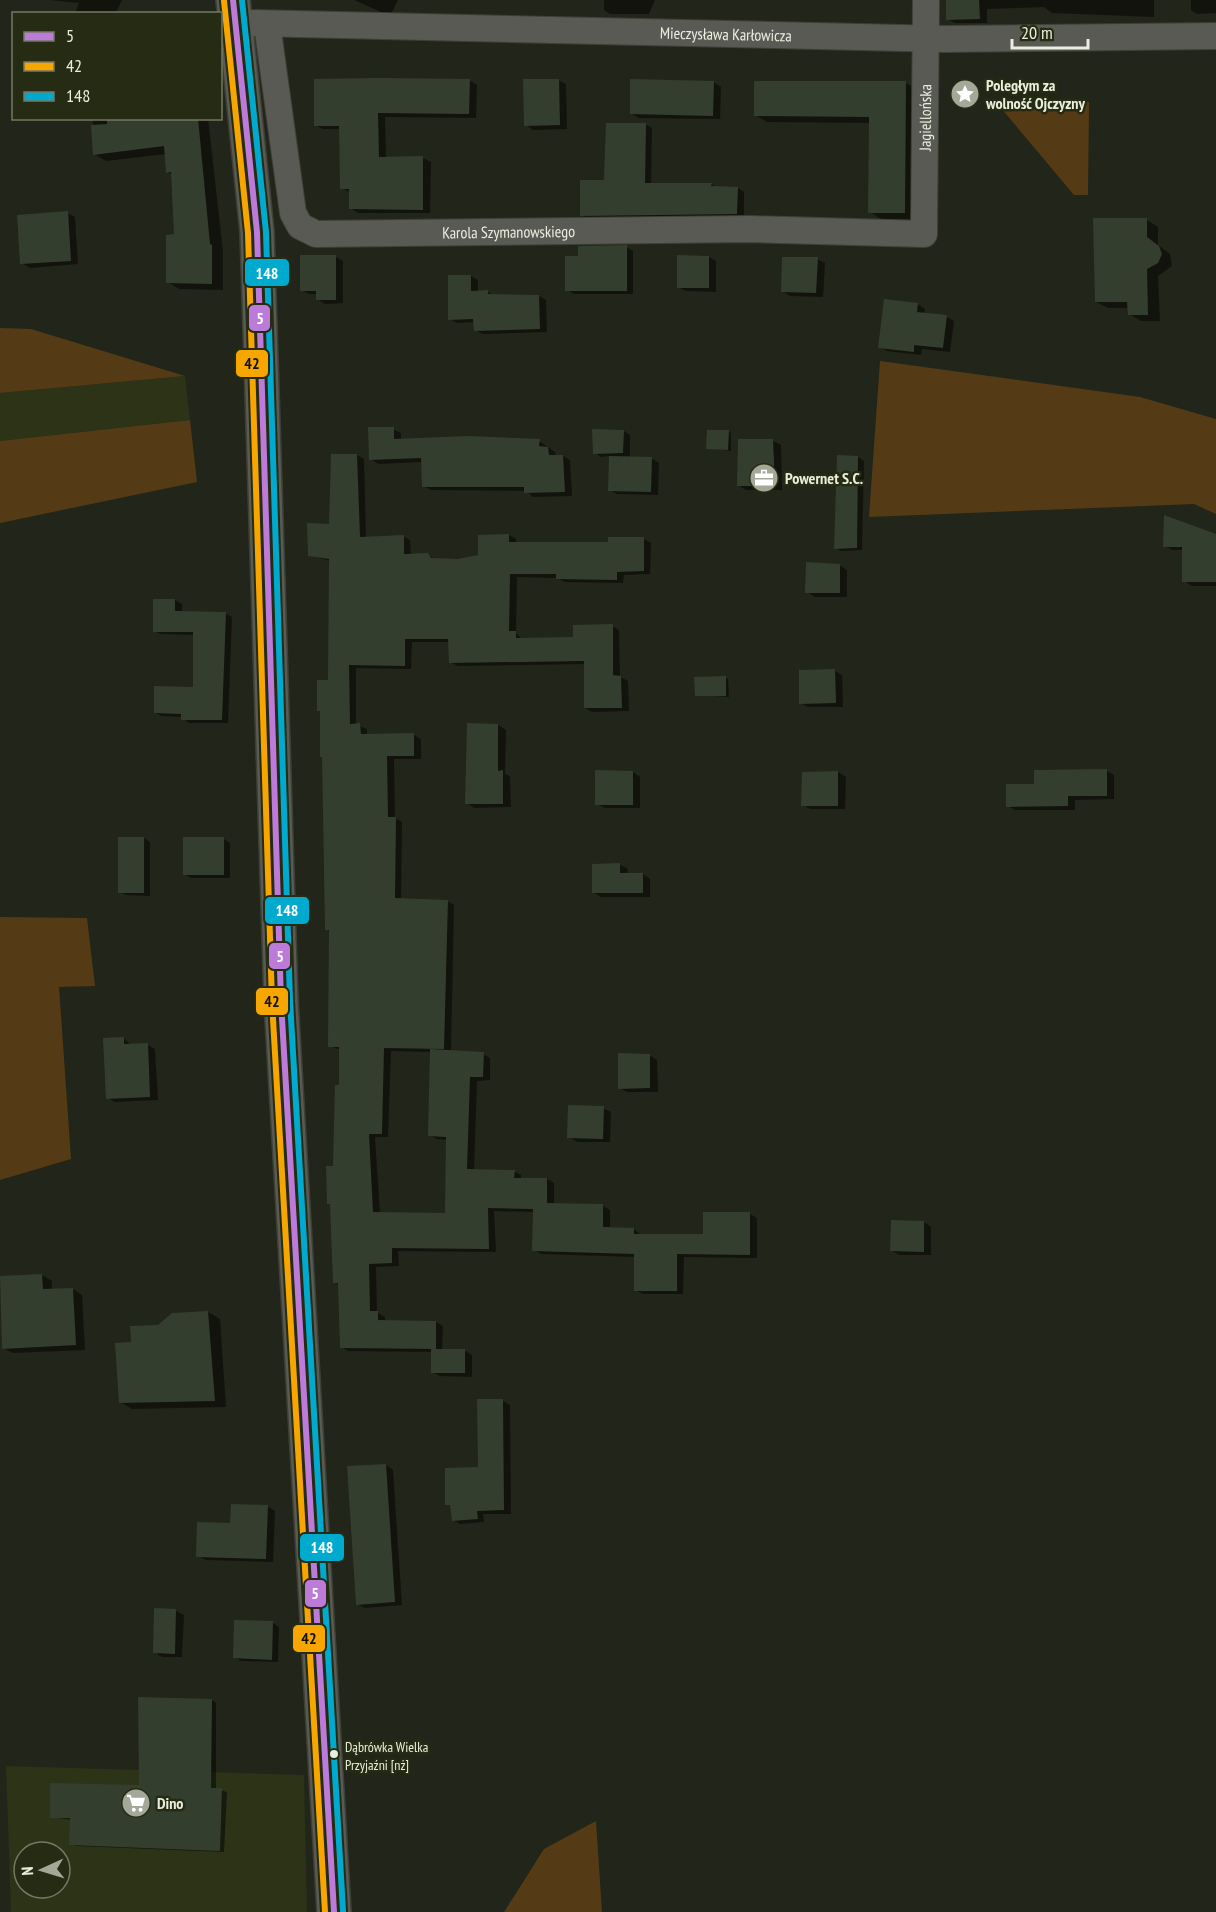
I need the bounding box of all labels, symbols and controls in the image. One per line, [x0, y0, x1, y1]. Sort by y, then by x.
legend [12, 12, 222, 120]
scale bar [1012, 12, 1088, 50]
text: 20 m [1021, 21, 1053, 44]
street label: Mieczysława Karłowicza [660, 22, 792, 45]
text: 5 [66, 24, 74, 47]
text: 42 [66, 54, 82, 77]
place label: Poległym za wolność Ojczyzny [985, 75, 1085, 113]
place icon: Poległym za wolność Ojczyzny [949, 78, 981, 110]
text: 148 [66, 84, 90, 107]
street label: Jagiellońska [915, 84, 935, 152]
street label: Karola Szymanowskiego [442, 221, 575, 243]
line badge: 148 [244, 258, 290, 287]
text: 148 [256, 263, 278, 283]
line badge: 5 [248, 304, 271, 332]
text: 5 [256, 308, 264, 328]
line badge: 42 [235, 349, 269, 378]
text: 42 [244, 353, 260, 373]
office icon: Powernet S.C. [748, 462, 780, 494]
place label: Powernet S.C. [785, 468, 863, 488]
line badge: 148 [264, 896, 310, 925]
text: 148 [276, 900, 298, 920]
line badge: 5 [268, 942, 291, 970]
text: 5 [276, 946, 284, 966]
line badge: 42 [255, 987, 289, 1016]
text: 42 [264, 991, 280, 1011]
line badge: 148 [299, 1533, 345, 1562]
text: 148 [311, 1537, 333, 1557]
line badge: 5 [304, 1579, 327, 1608]
text: 5 [311, 1583, 319, 1603]
line badge: 42 [292, 1624, 326, 1653]
text: 42 [301, 1628, 317, 1648]
place label: Dąbrówka Wielka Przyjaźni [nż] [345, 1738, 428, 1774]
marker: Dąbrówka Wielka Przyjaźni [nż] [328, 1748, 340, 1760]
supermarket icon: Dino [120, 1787, 152, 1819]
place label: Dino [157, 1793, 183, 1813]
north arrow [12, 1840, 72, 1900]
text: N [17, 1866, 37, 1876]

